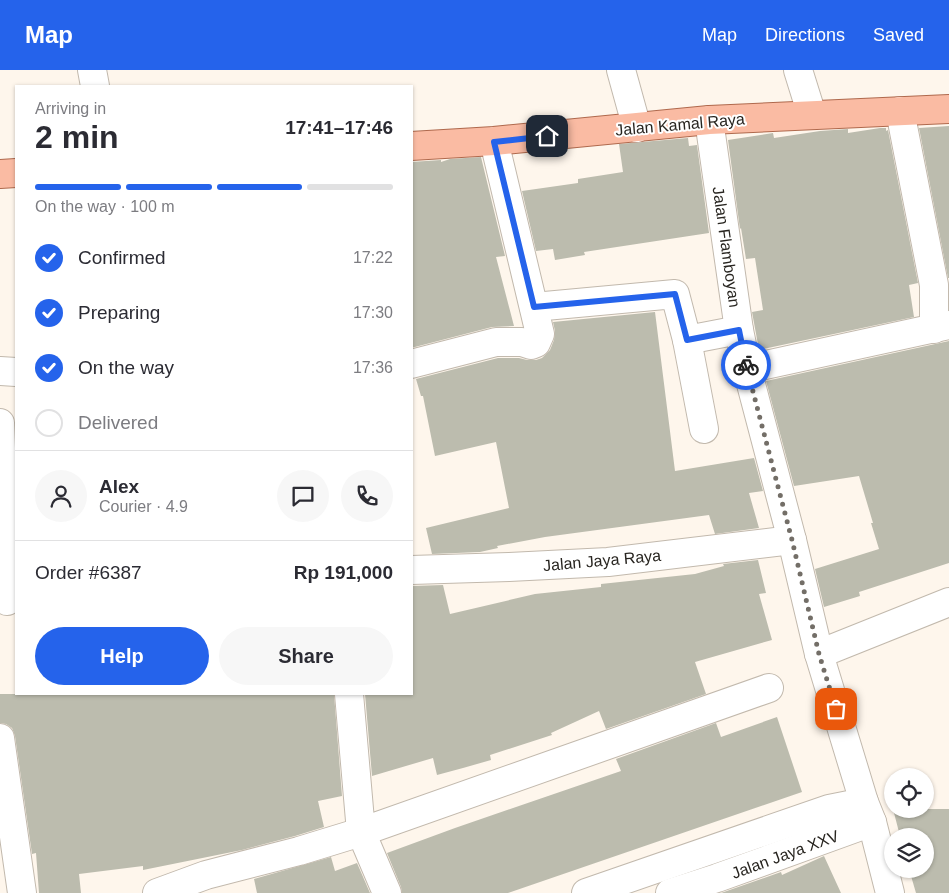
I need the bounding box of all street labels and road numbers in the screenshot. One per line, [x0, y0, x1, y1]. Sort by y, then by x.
street label: Jalan Kamal Raya [615, 110, 746, 139]
street label: Jalan Flamboyan [710, 186, 743, 309]
street label: Jalan Jaya Raya [542, 547, 662, 574]
street label: Jalan Jaya XXV [729, 827, 841, 882]

